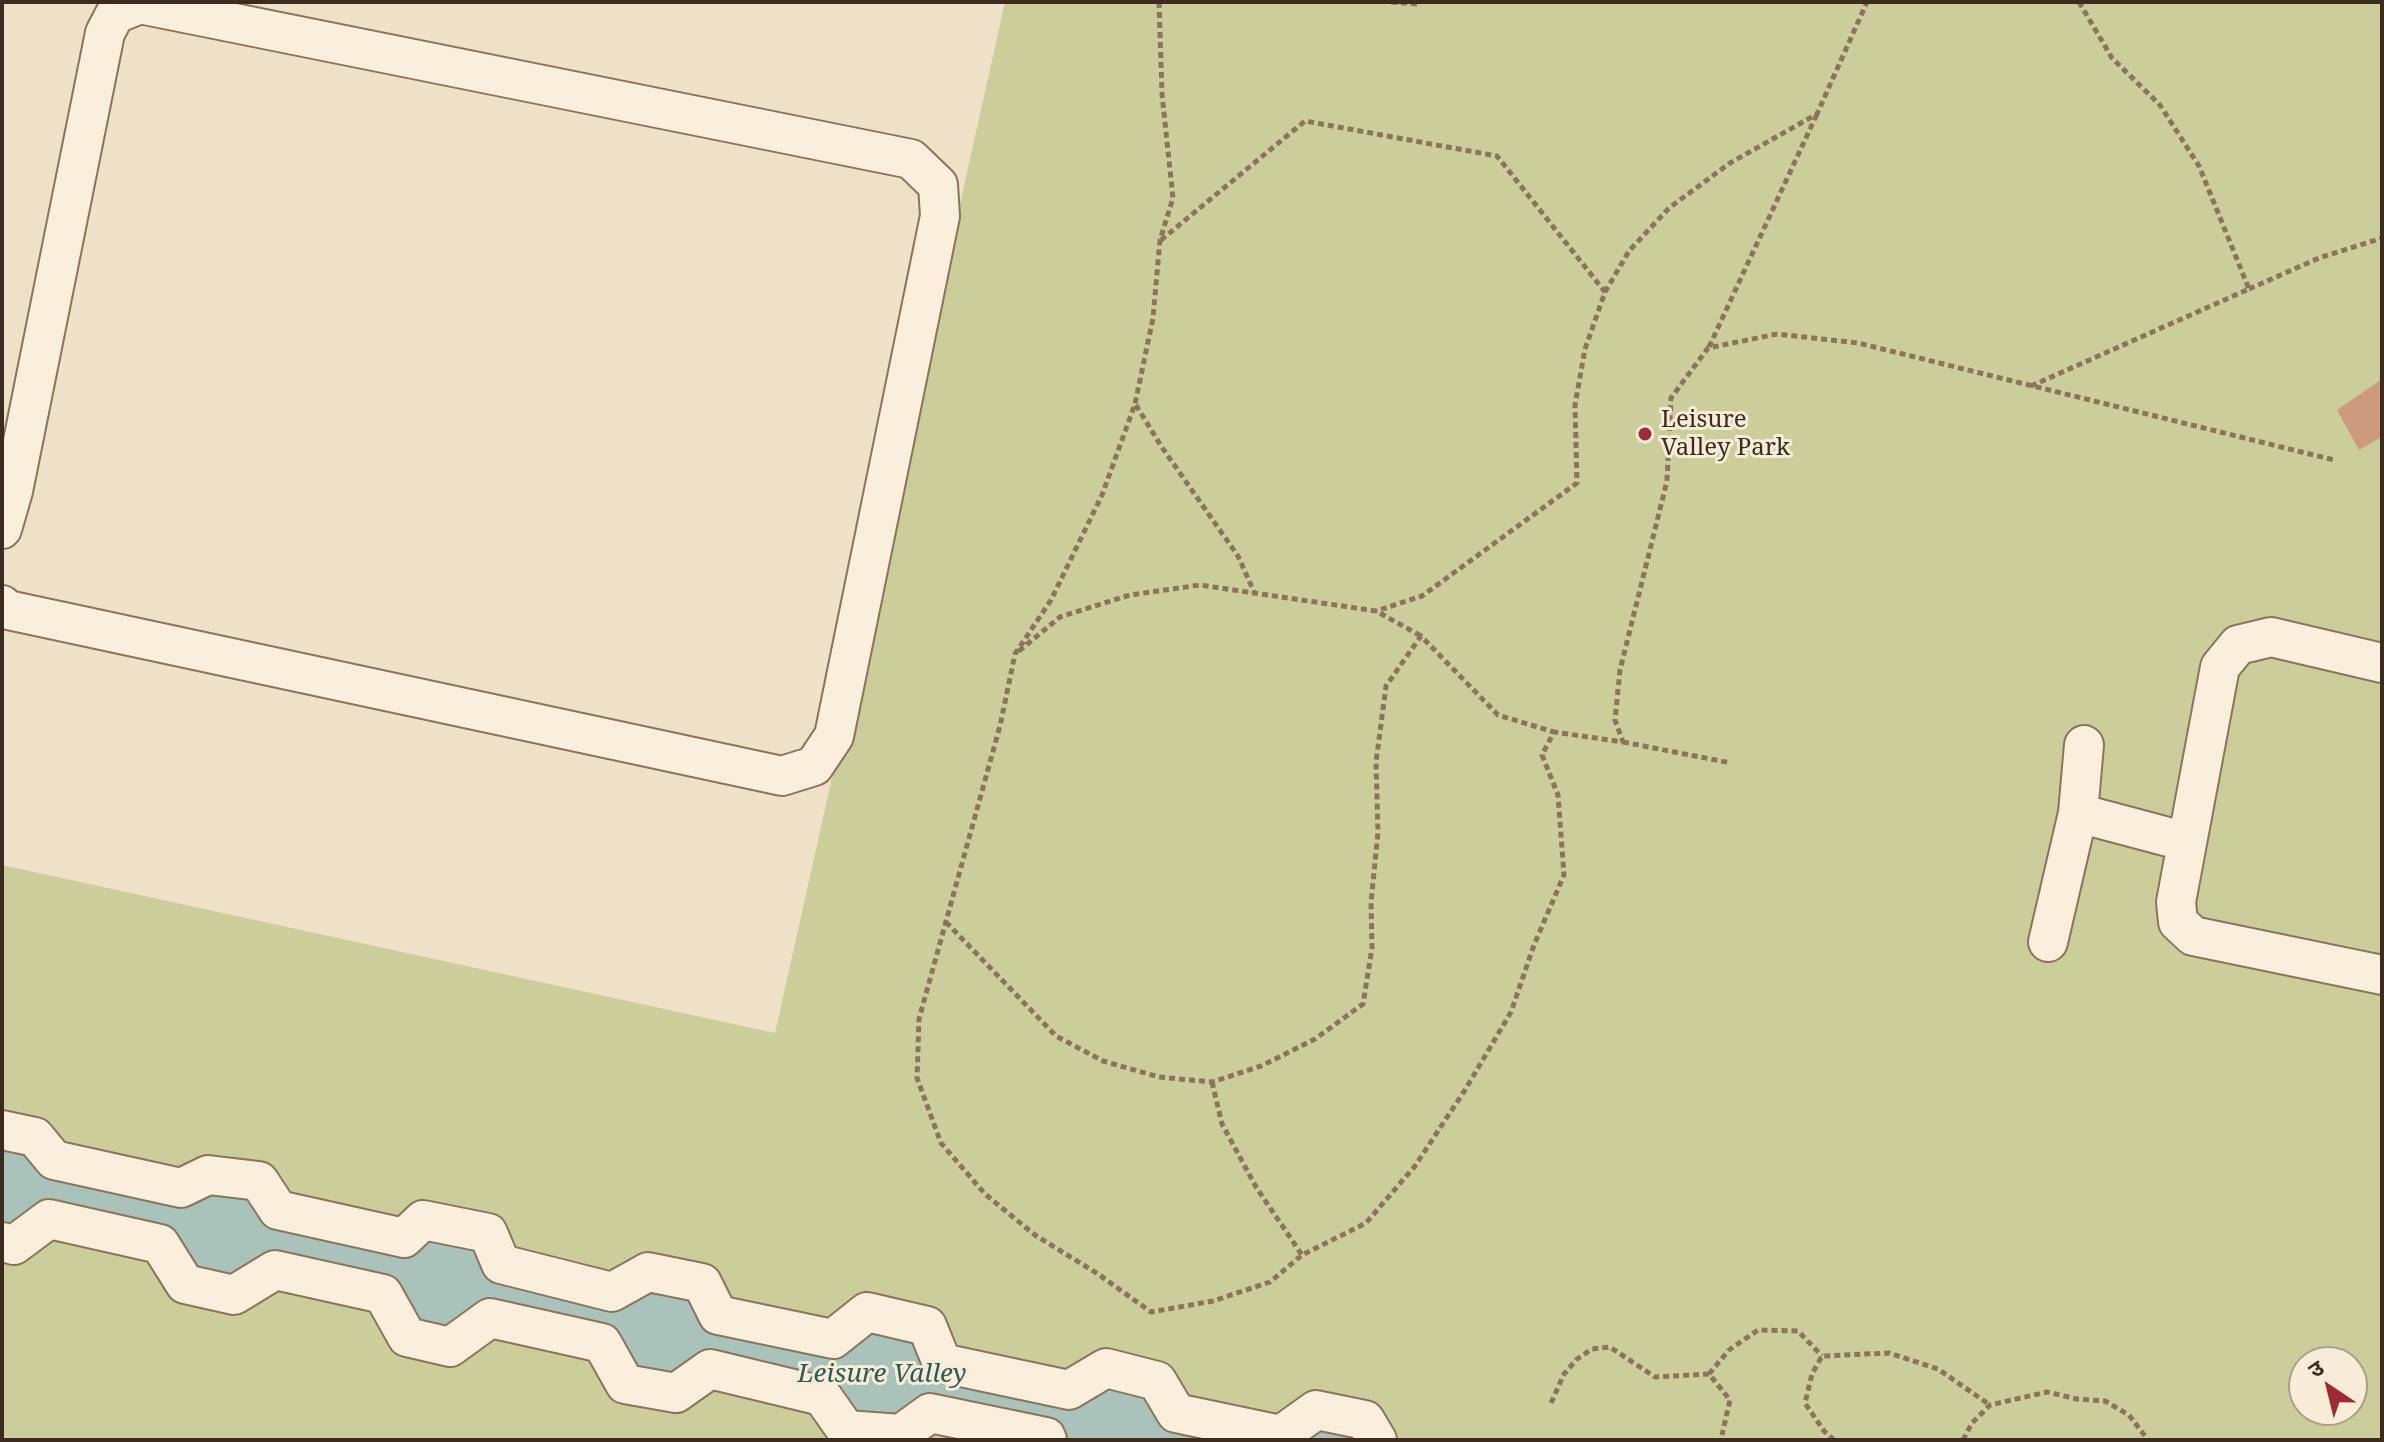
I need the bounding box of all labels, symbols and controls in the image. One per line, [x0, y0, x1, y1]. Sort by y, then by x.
place label: Leisure Valley Park [1661, 406, 1790, 462]
marker: Leisure Valley Park [1636, 425, 1654, 443]
north arrow [2288, 1346, 2368, 1426]
text: उ [2302, 1352, 2329, 1384]
water label: Leisure Valley [797, 1359, 967, 1391]

